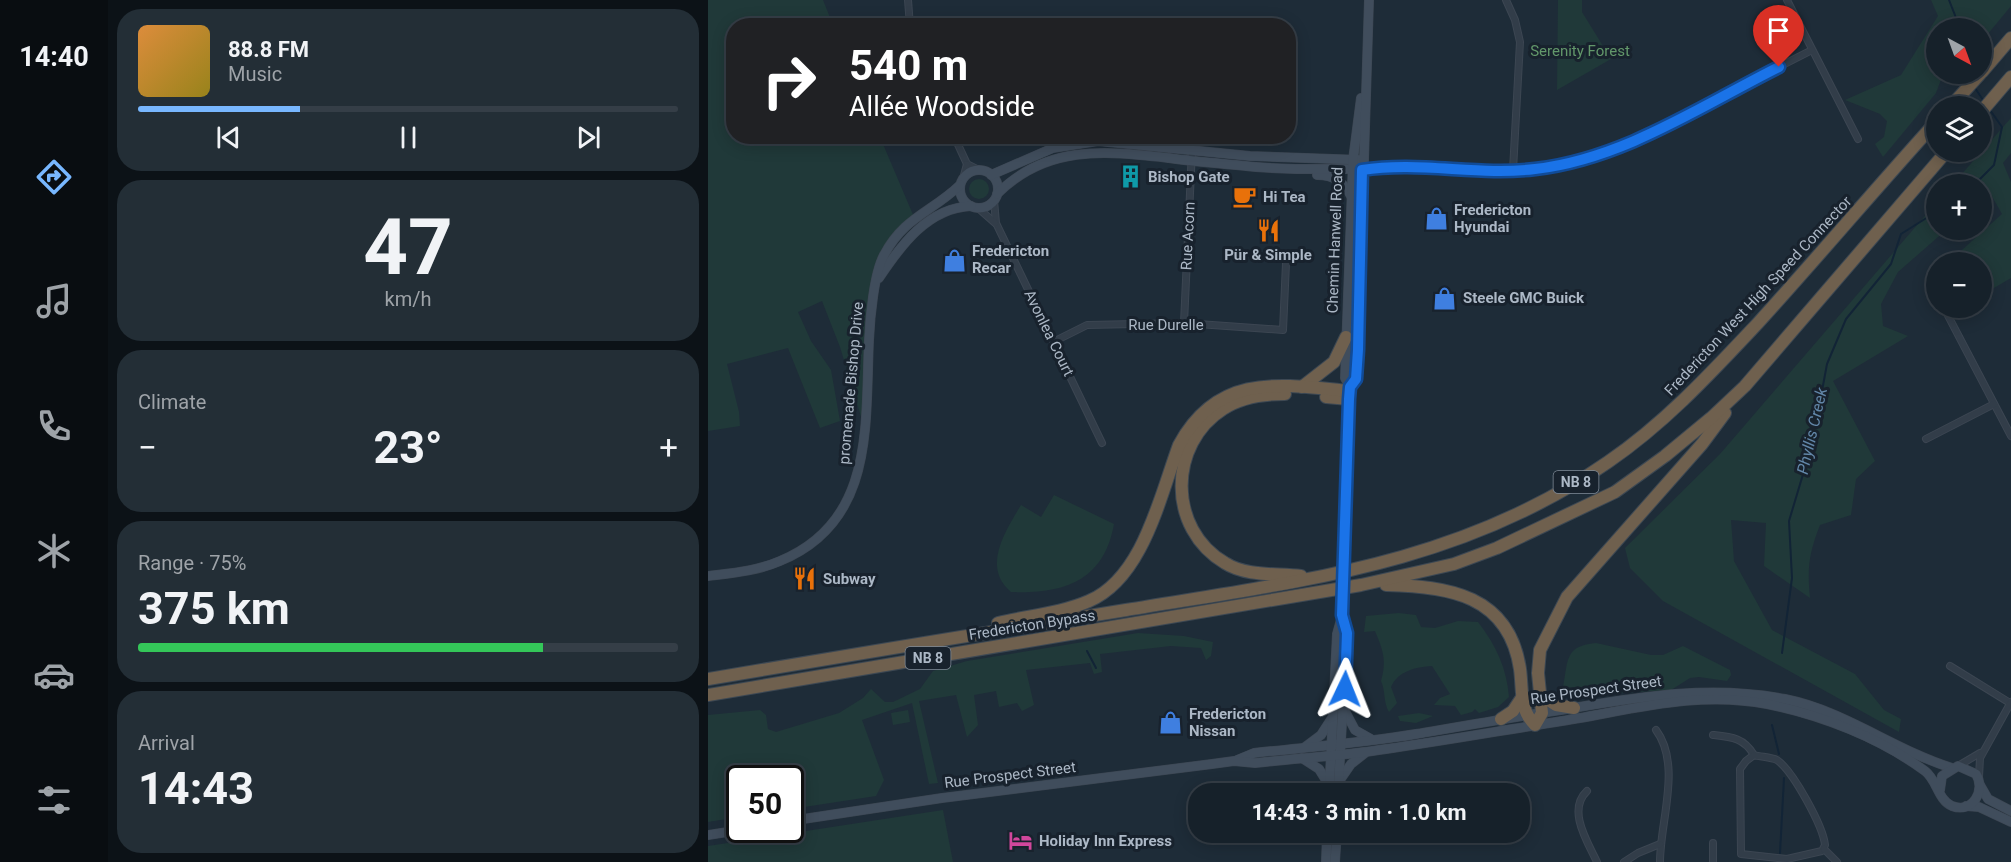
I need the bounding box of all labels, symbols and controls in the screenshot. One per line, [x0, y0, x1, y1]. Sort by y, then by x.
pin [1753, 5, 1804, 67]
icon: arrive [1762, 14, 1795, 47]
north arrow [1926, 18, 1992, 84]
map controls [1926, 18, 1992, 318]
text: 88.8 FM [228, 37, 309, 62]
text: 14:40 [19, 41, 89, 73]
text: 540 m [849, 41, 968, 90]
icon: right [750, 42, 828, 120]
park label: Serenity Forest [1530, 42, 1630, 60]
text: Music [228, 62, 282, 86]
text: Allée Woodside [849, 91, 1035, 123]
button: layers [1926, 96, 1992, 162]
icon: previous [212, 121, 245, 154]
icon: pause [392, 121, 425, 154]
icon: next [572, 121, 605, 154]
icon: directions [33, 156, 75, 198]
building icon: Bishop Gate [1117, 164, 1143, 190]
street label: Chemin Hanwell Road [1323, 166, 1347, 314]
place label: Bishop Gate [1148, 168, 1230, 186]
button: + [1926, 174, 1992, 240]
cafe icon: Hi Tea [1232, 184, 1258, 210]
place label: Hi Tea [1263, 188, 1306, 206]
street label: Fredericton West High Speed Connector [1661, 193, 1855, 399]
street label: Rue Acorn [1177, 201, 1199, 271]
place label: Fredericton Hyundai [1454, 201, 1531, 236]
text: 47 [363, 202, 453, 293]
shop icon: Fredericton Hyundai [1423, 206, 1449, 232]
restaurant icon: Pür & Simple [1255, 218, 1281, 244]
place label: Fredericton Recar [972, 242, 1049, 277]
place label: Pür & Simple [1224, 246, 1312, 264]
shop icon: Fredericton Recar [941, 247, 967, 273]
button: − [1926, 252, 1992, 318]
icon: music [33, 280, 75, 322]
shop icon: Steele GMC Buick [1432, 285, 1458, 311]
text: km/h [385, 287, 431, 311]
street label: Avonlea Court [1020, 287, 1078, 379]
place label: Steele GMC Buick [1463, 289, 1585, 307]
street label: promenade Bishop Drive [835, 301, 867, 465]
street label: Rue Durelle [1128, 316, 1204, 334]
water label: Phyllis Creek [1793, 385, 1831, 476]
text: Climate [138, 390, 206, 414]
icon: phone [33, 405, 75, 447]
text: 23° [373, 421, 443, 474]
text: − [138, 428, 157, 467]
text: + [659, 428, 678, 467]
road number: NB 8 [1554, 471, 1598, 493]
icon: climate [33, 530, 75, 572]
text: Range · 75% [138, 551, 246, 575]
restaurant icon: Subway [792, 566, 818, 592]
place label: Subway [823, 570, 876, 588]
text: 375 km [138, 582, 290, 635]
street label: Fredericton Bypass [967, 606, 1097, 644]
road number: NB 8 [906, 647, 950, 669]
icon: car [33, 654, 75, 696]
position arrow [1313, 657, 1377, 721]
street label: Rue Prospect Street [1529, 672, 1663, 708]
place label: Fredericton Nissan [1189, 705, 1266, 740]
shop icon: Fredericton Nissan [1158, 710, 1184, 736]
text: Arrival [138, 731, 195, 755]
street label: Rue Prospect Street [943, 758, 1077, 792]
text: 14:43 [138, 762, 254, 815]
speed limit sign: 50 [726, 765, 804, 843]
icon: filters [33, 779, 75, 821]
text: 14:43 · 3 min · 1.0 km [1251, 800, 1467, 825]
hotel icon: Holiday Inn Express [1008, 828, 1034, 854]
place label: Holiday Inn Express [1039, 832, 1172, 850]

